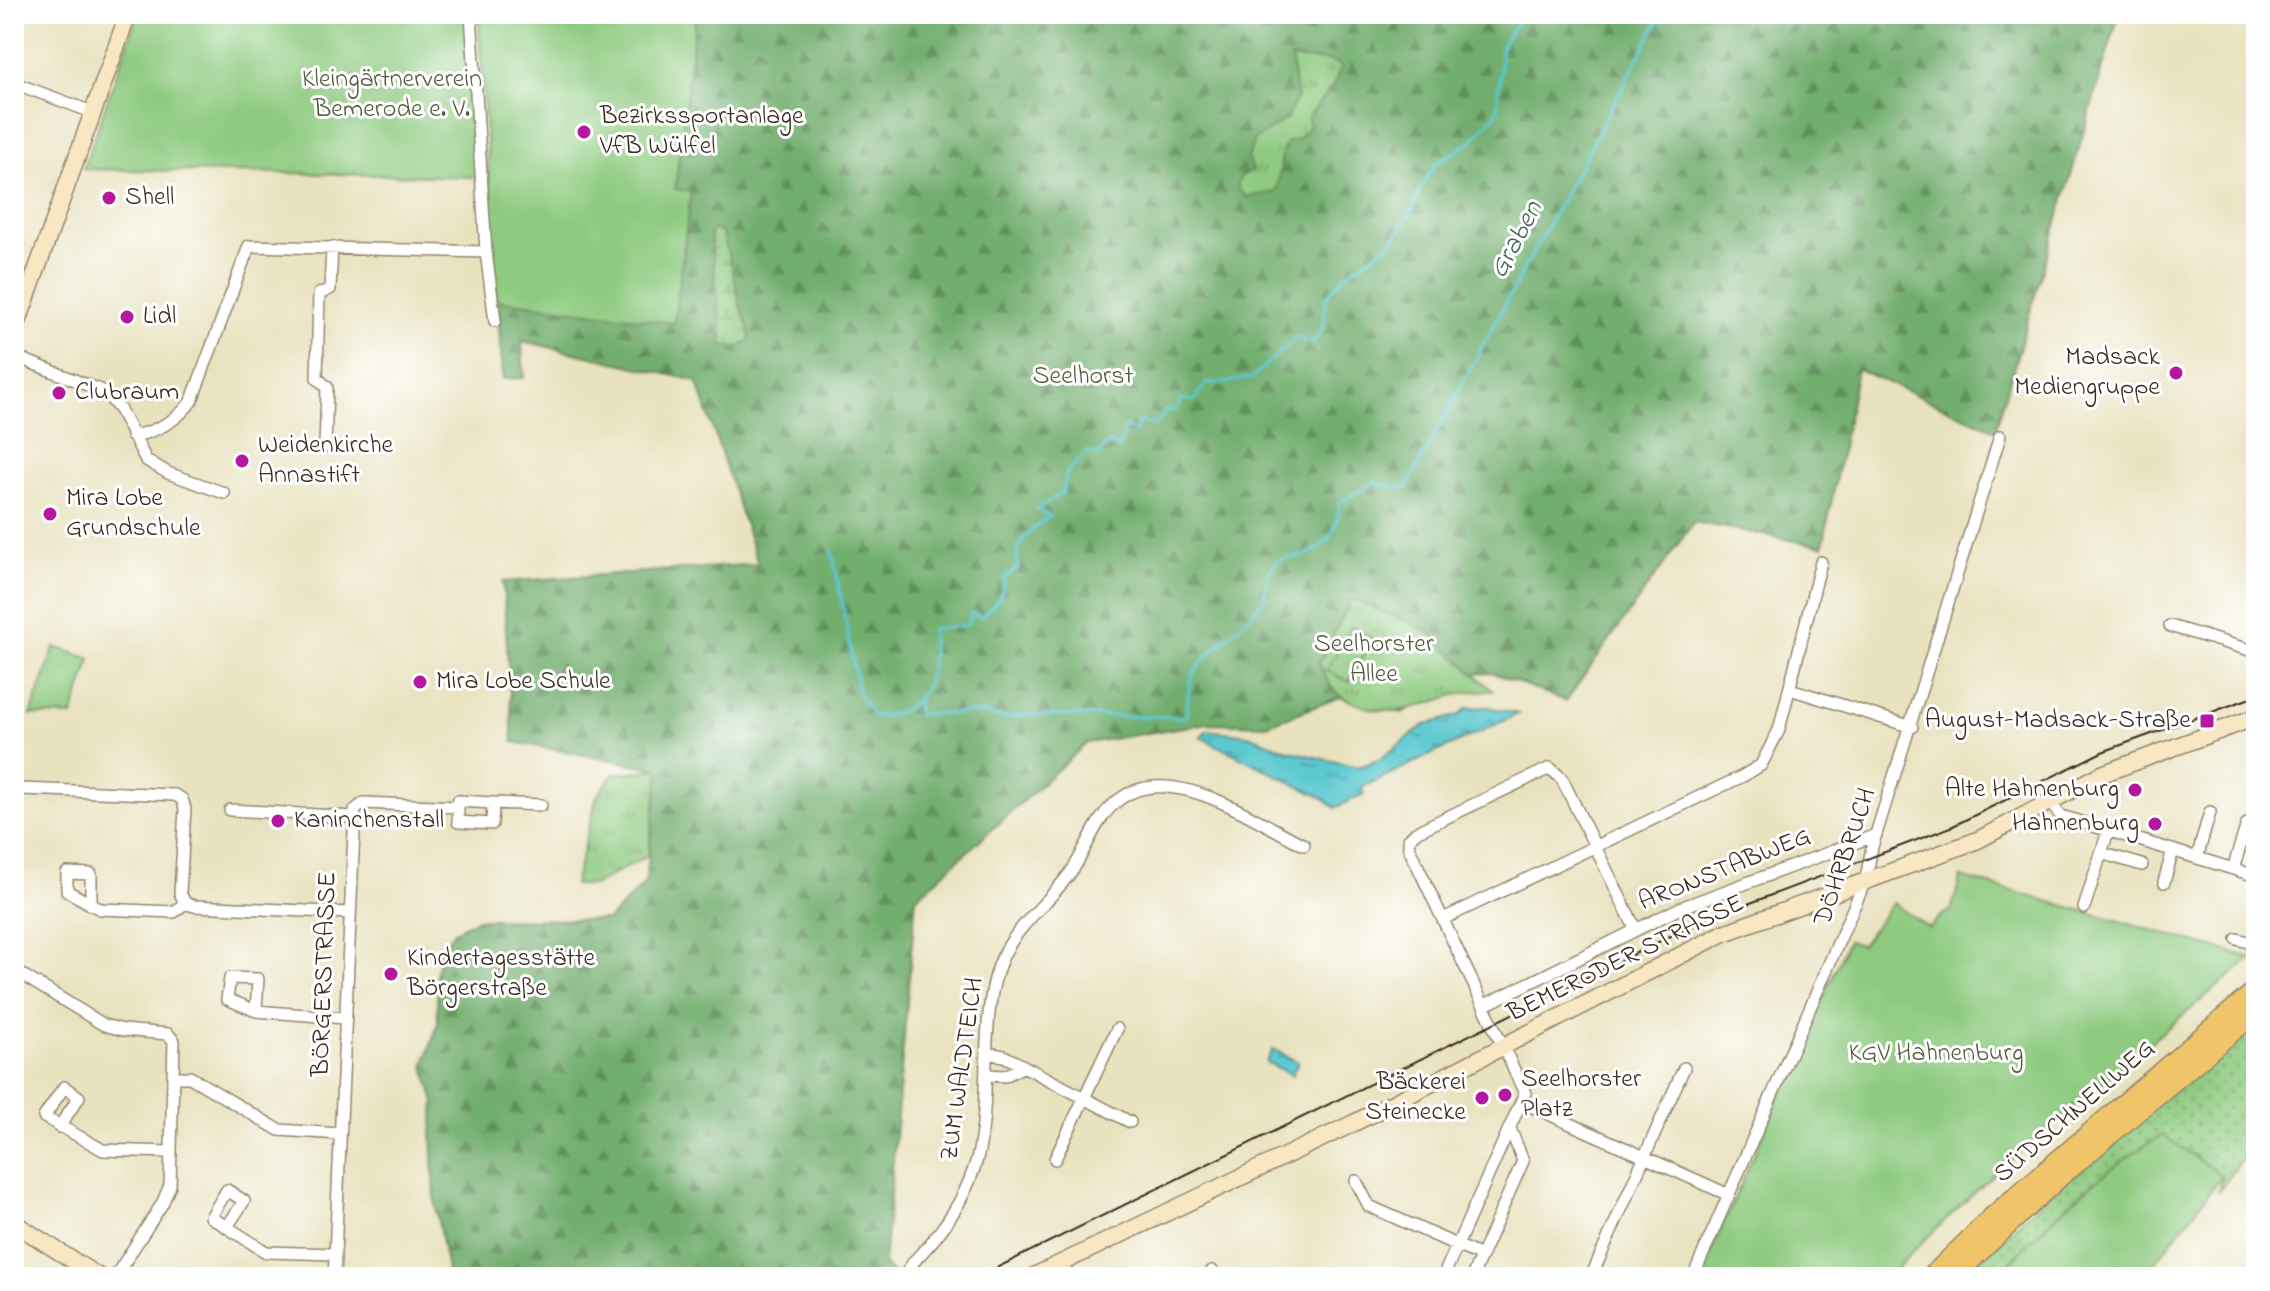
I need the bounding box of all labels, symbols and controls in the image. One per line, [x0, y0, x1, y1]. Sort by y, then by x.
park label: Kleingärtnerverein Bemerode e. V. [302, 61, 482, 129]
place label: Bezirkssportanlage VfB Wülfel [599, 98, 804, 166]
marker: Bezirkssportanlage VfB Wülfel [575, 123, 593, 141]
place label: Shell [125, 179, 174, 217]
marker: Shell [100, 189, 118, 207]
water label: Graben [1480, 193, 1555, 286]
place label: Lidl [143, 298, 176, 336]
marker: Lidl [118, 308, 136, 326]
place label: Madsack Mediengruppe [2014, 339, 2161, 407]
park label: Seelhorst [1033, 358, 1133, 396]
marker: Madsack Mediengruppe [2167, 364, 2185, 382]
place label: Clubraum [75, 374, 179, 412]
marker: Clubraum [50, 384, 68, 402]
place label: Weidenkirche Annastift [258, 427, 394, 495]
marker: Weidenkirche Annastift [233, 452, 251, 470]
place label: Mira Lobe Grundschule [66, 480, 201, 548]
marker: Mira Lobe Grundschule [41, 505, 59, 523]
park label: Seelhorster Allee [1314, 626, 1435, 694]
place label: Mira Lobe Schule [436, 663, 611, 701]
marker: Mira Lobe Schule [411, 673, 429, 691]
place label: August-Madsack-Straße [1925, 702, 2191, 740]
marker: August-Madsack-Straße [2198, 712, 2216, 730]
place label: Alte Hahnenburg [1945, 771, 2119, 809]
marker: Alte Hahnenburg [2126, 781, 2144, 799]
street label: DÖHRBRUCH [1804, 783, 1887, 932]
place label: Kaninchenstall [294, 802, 444, 840]
place label: Hahnenburg [2012, 805, 2139, 843]
marker: Kaninchenstall [269, 812, 287, 830]
marker: Hahnenburg [2146, 815, 2164, 833]
street label: ARONSTABWEG [1633, 818, 1817, 922]
street label: BÖRGERSTRASSE [302, 871, 348, 1078]
street label: BEMERODER STRASSE [1500, 885, 1751, 1033]
place label: Kindertagesstätte Börgerstraße [406, 940, 595, 1008]
marker: Kindertagesstätte Börgerstraße [382, 965, 400, 983]
street label: ZUM WALDTEICH [931, 975, 995, 1163]
street label: SÜDSCHNELLWEG [1986, 1031, 2164, 1193]
park label: KGV Hahnenburg [1849, 1035, 2023, 1073]
place label: Seelhorster Platz [1521, 1061, 1642, 1129]
place label: Bäckerei Steinecke [1365, 1064, 1466, 1132]
marker: Seelhorster Platz [1496, 1086, 1514, 1104]
marker: Bäckerei Steinecke [1473, 1089, 1491, 1107]

